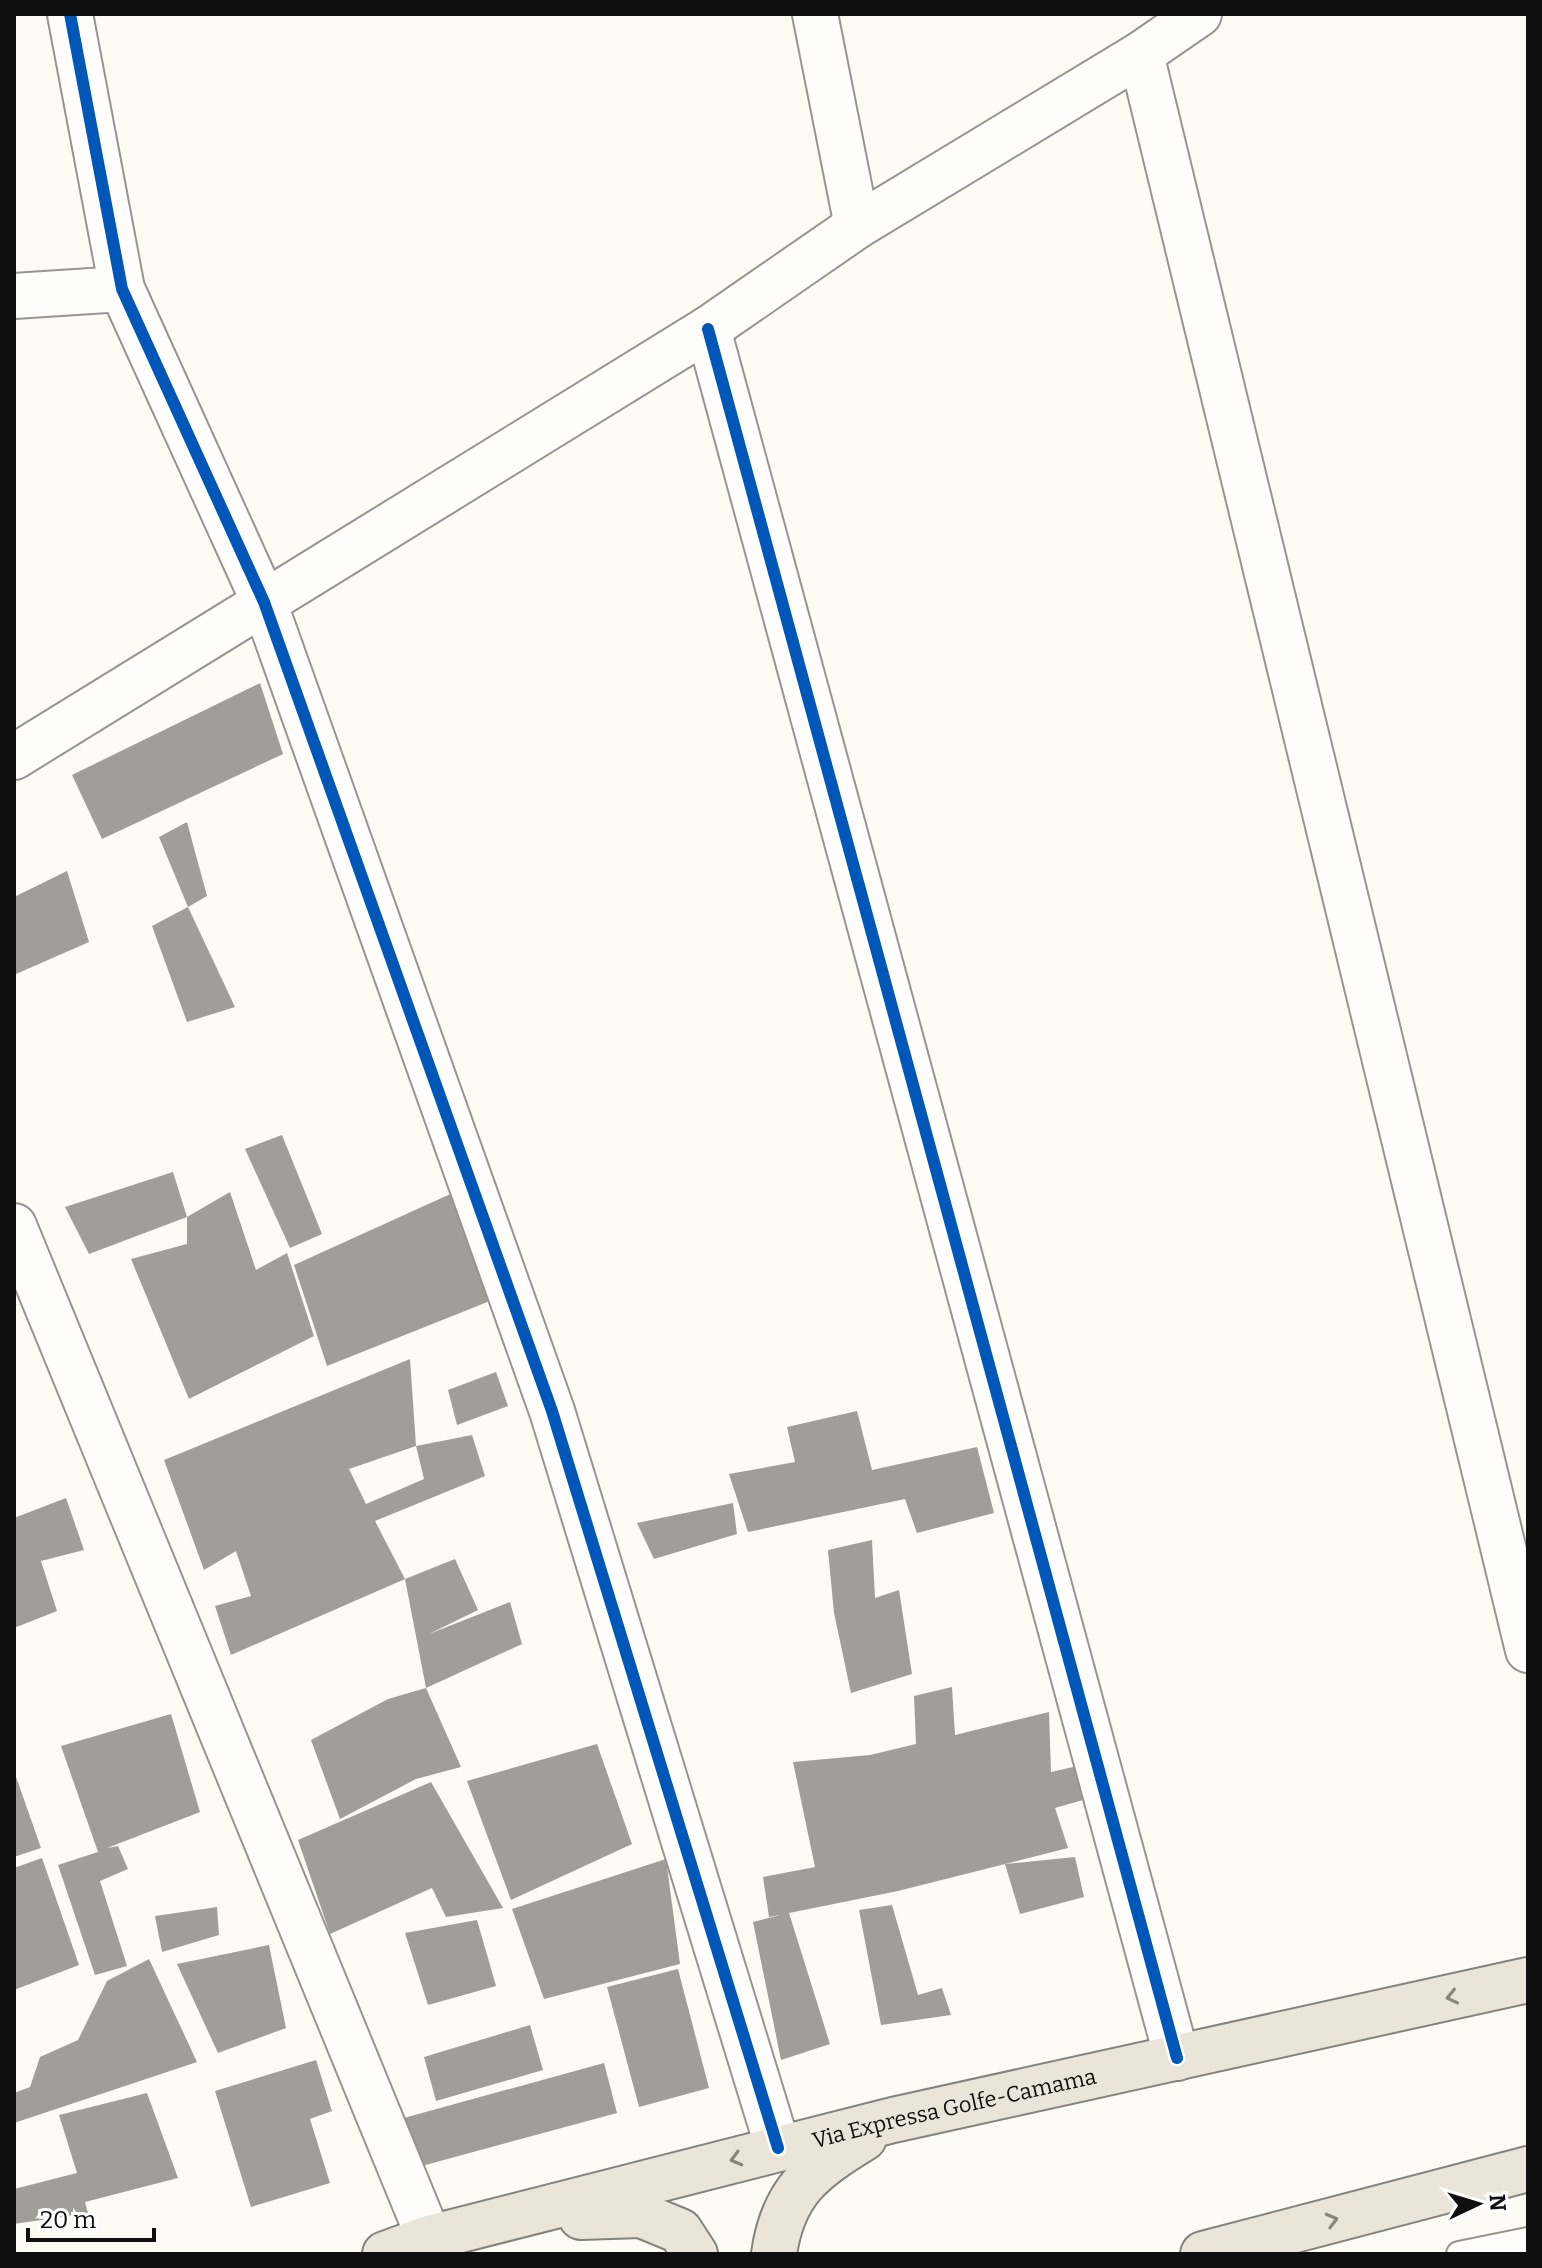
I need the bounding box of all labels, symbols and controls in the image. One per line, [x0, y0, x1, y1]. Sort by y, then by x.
one-way arrow [1446, 1988, 1459, 2005]
street label: Via Expressa Golfe-Camama [810, 2063, 1099, 2154]
one-way arrow [730, 2149, 744, 2166]
north arrow [1438, 2164, 1518, 2244]
scale bar [28, 2192, 154, 2242]
text: N [1483, 2193, 1512, 2212]
text: 20 m [40, 2206, 96, 2234]
one-way arrow [1325, 2212, 1339, 2229]

